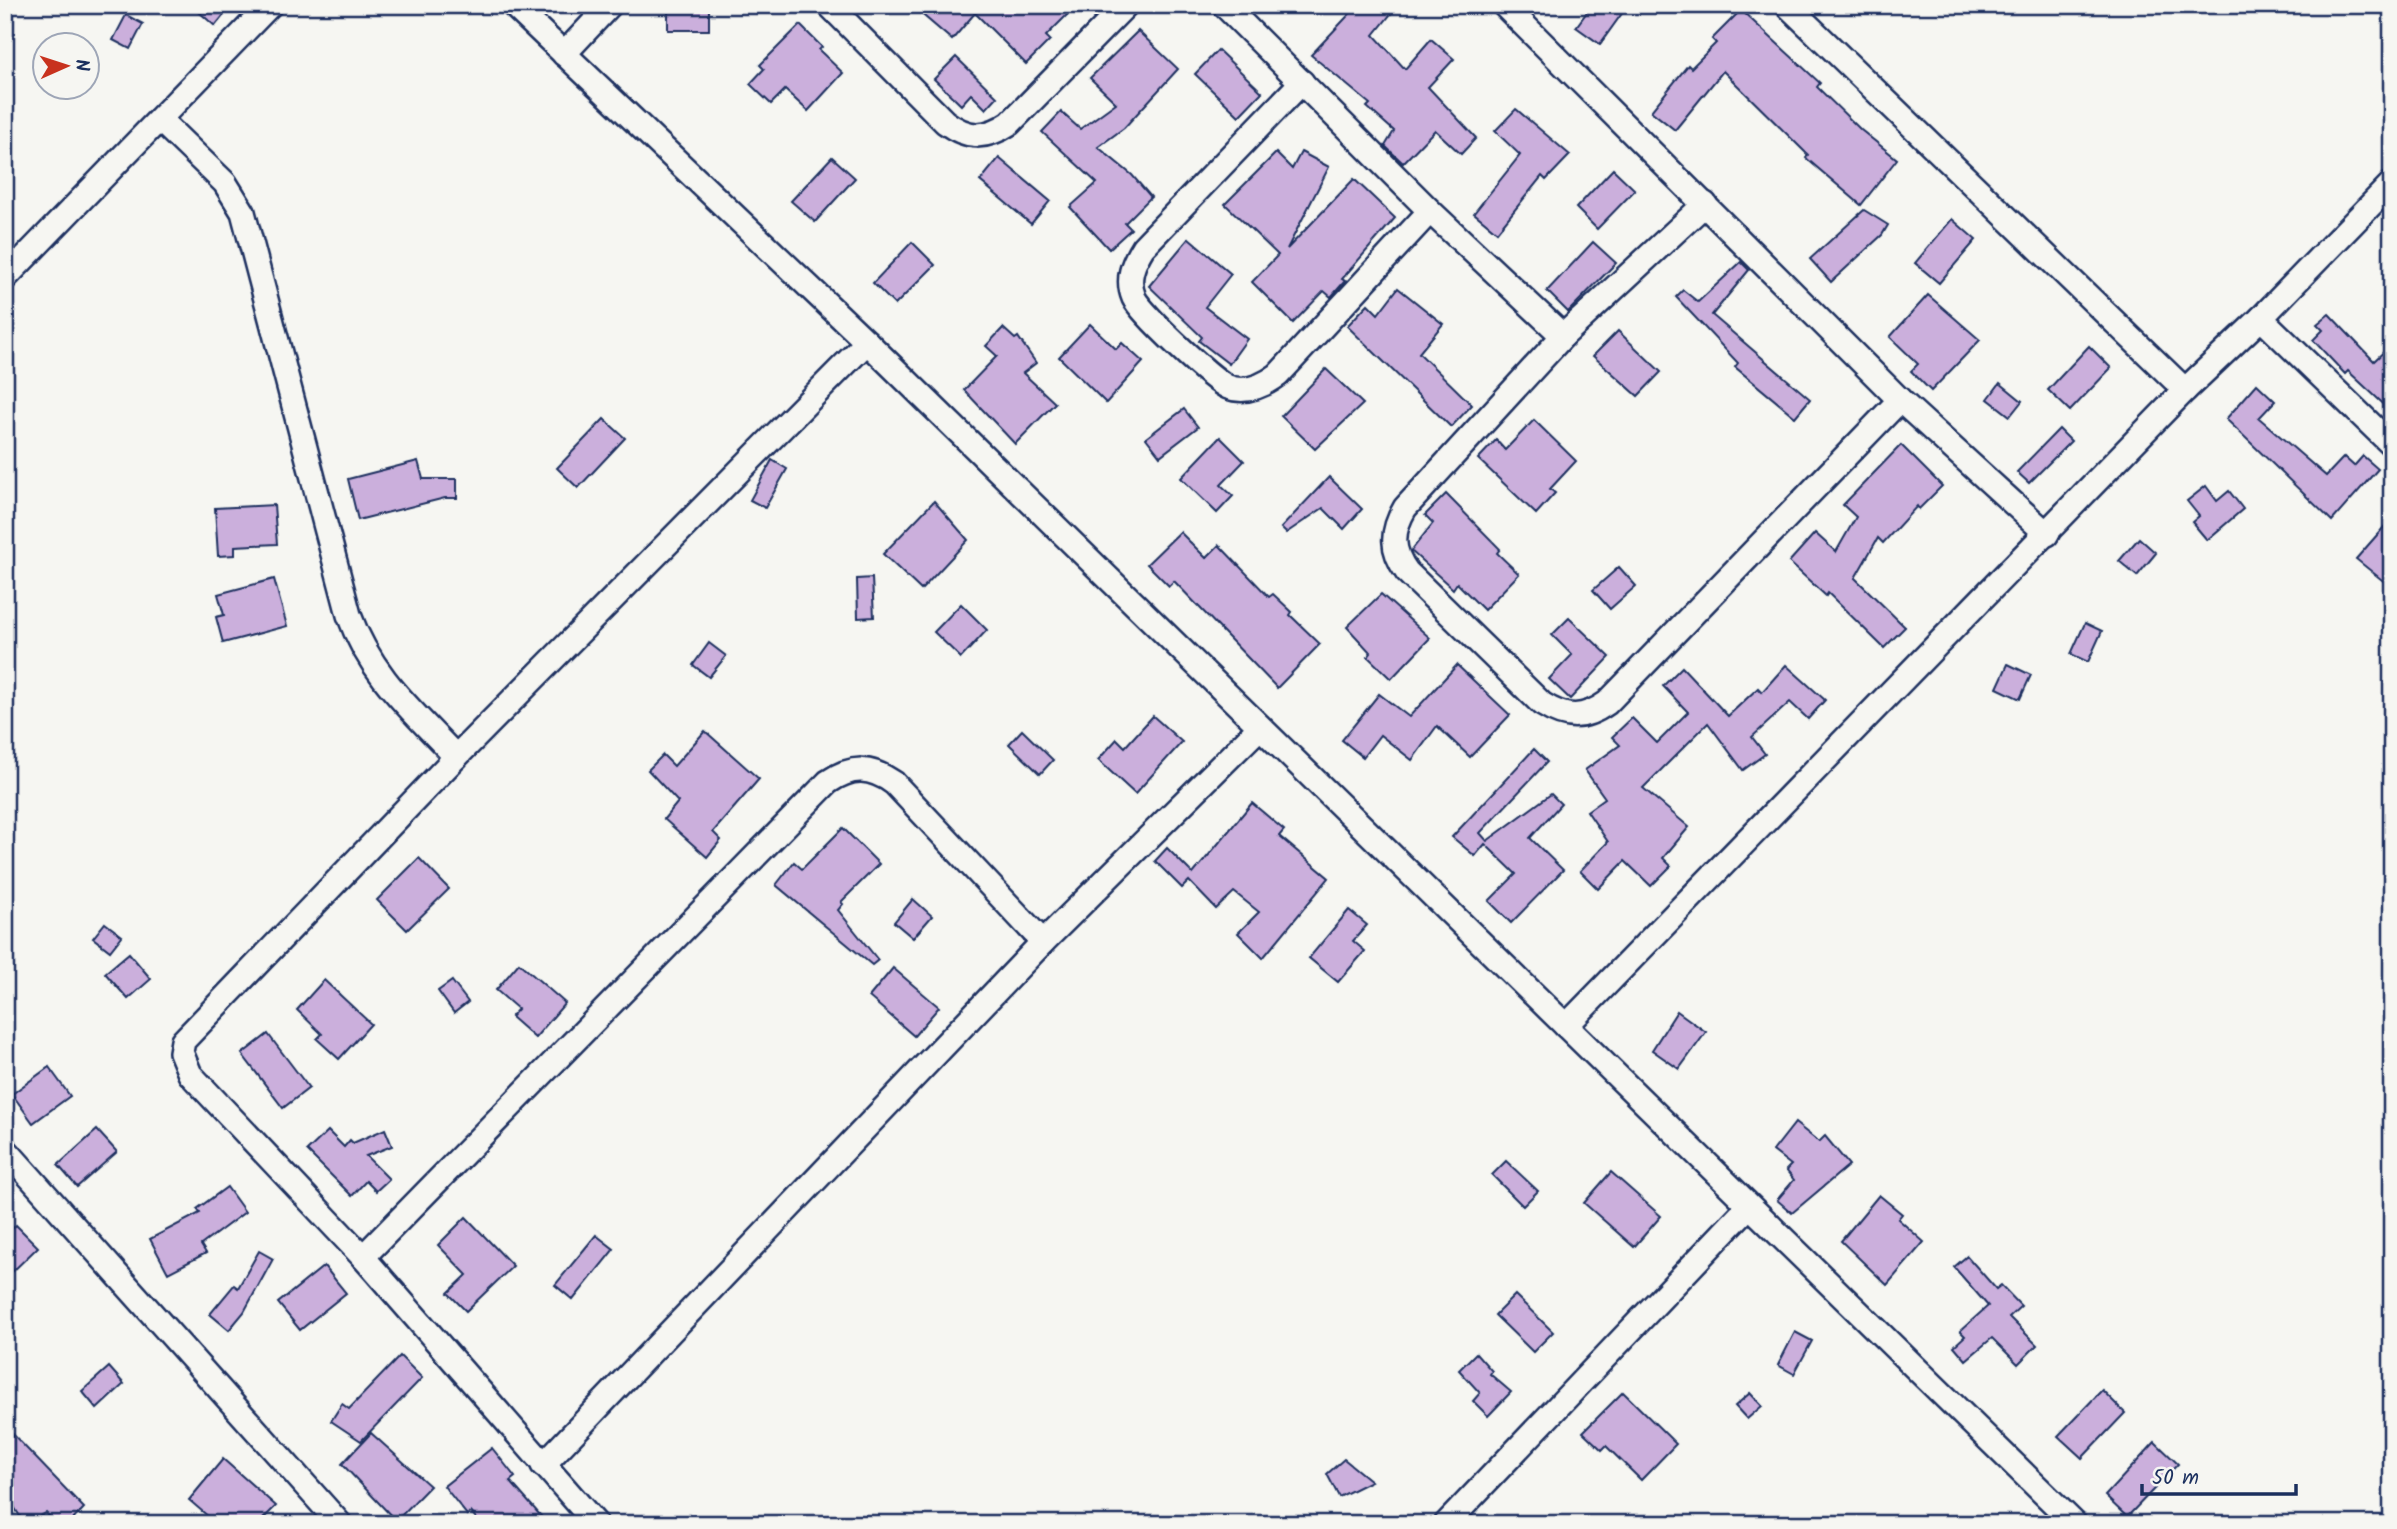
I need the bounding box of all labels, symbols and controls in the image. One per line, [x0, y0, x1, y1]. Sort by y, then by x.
north arrow [32, 32, 102, 102]
text: N [66, 58, 96, 72]
scale bar [2142, 1452, 2296, 1496]
text: 50 m [2152, 1462, 2199, 1495]

